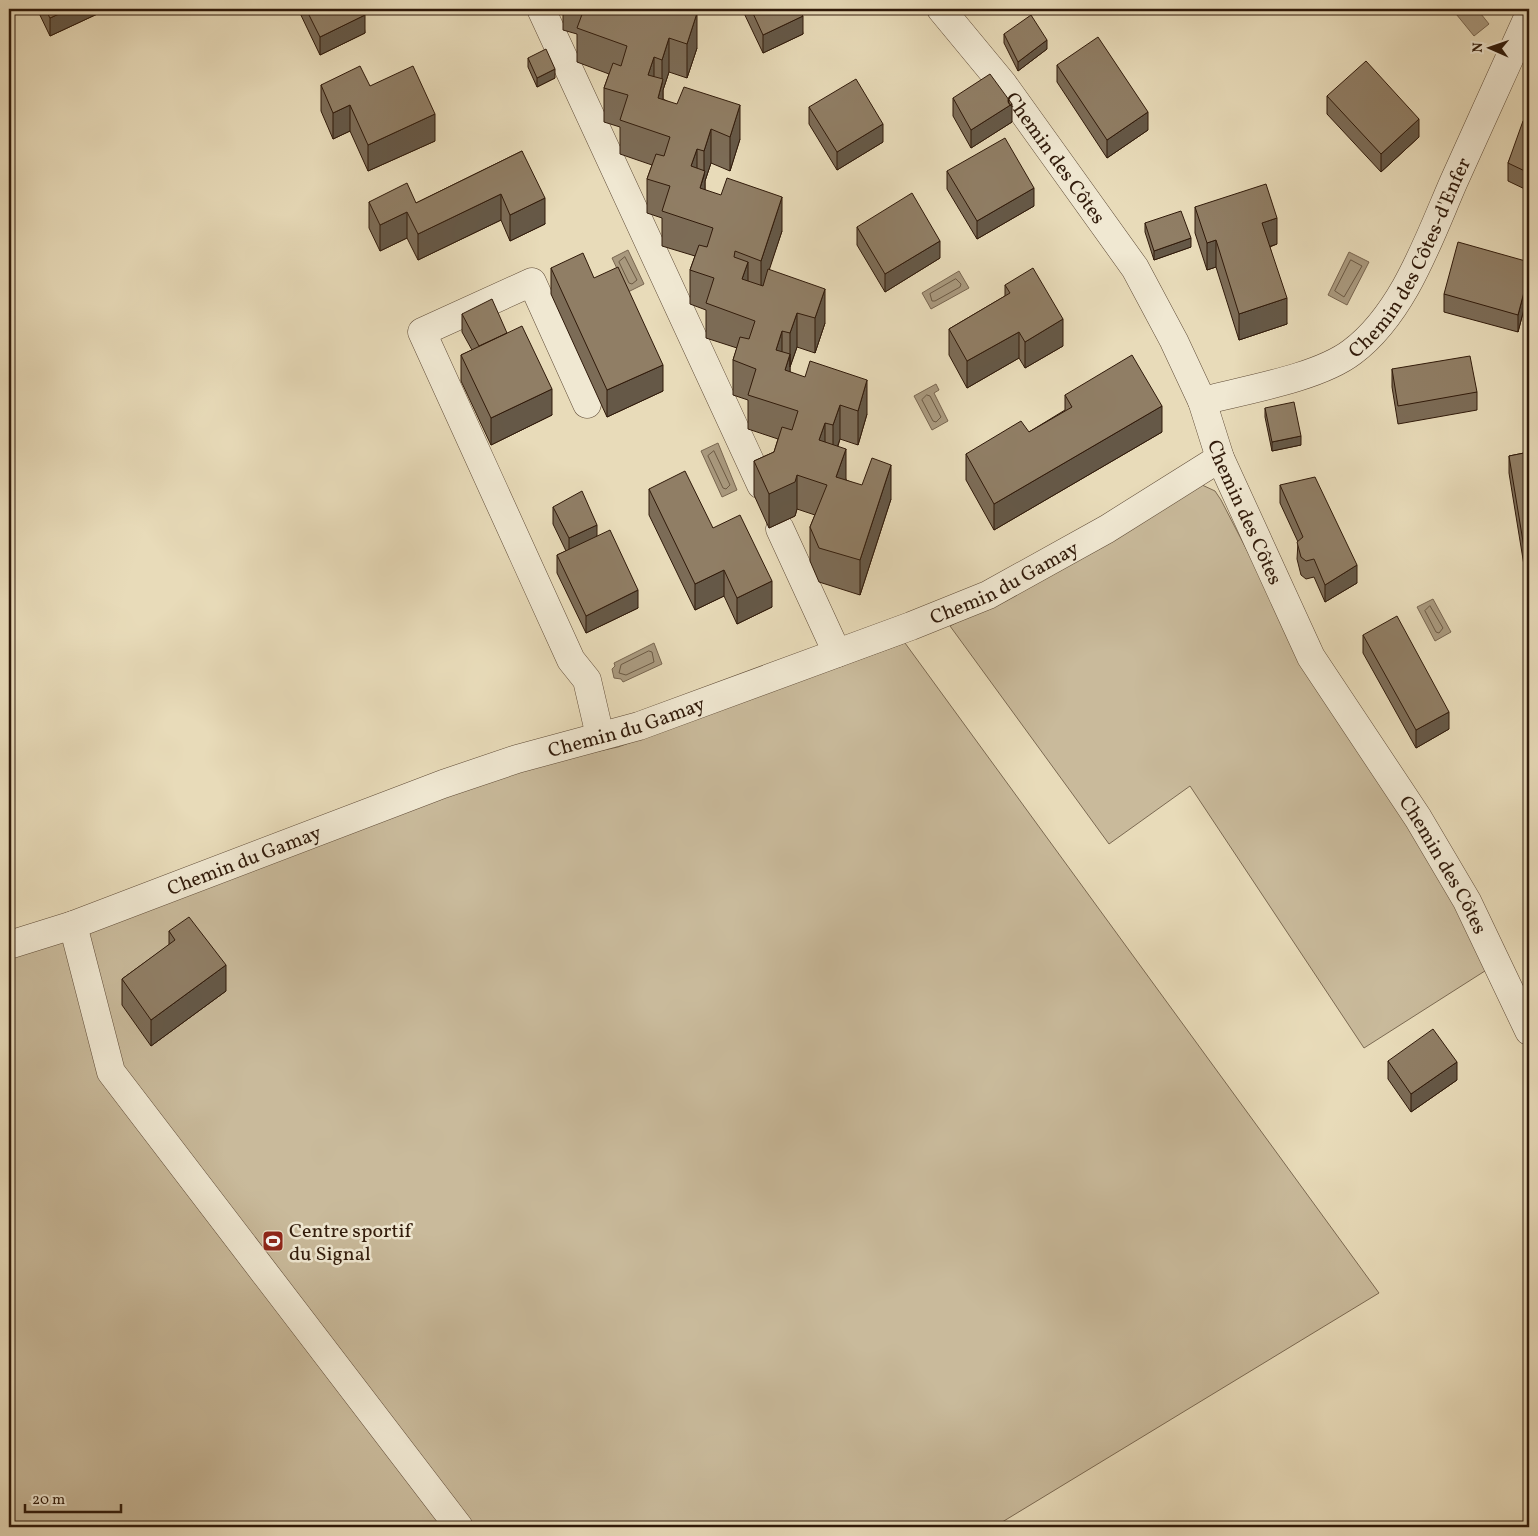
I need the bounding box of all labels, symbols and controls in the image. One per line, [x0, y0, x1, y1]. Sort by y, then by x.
north arrow [1466, 22, 1516, 72]
text: N [1469, 42, 1488, 53]
street label: Chemin des Côtes [997, 87, 1111, 230]
street label: Chemin des Côtes-d'Enfer [1343, 153, 1479, 366]
street label: Chemin des Côtes [1199, 437, 1288, 590]
street label: Chemin du Gamay [926, 535, 1084, 633]
street label: Chemin du Gamay [545, 691, 710, 766]
street label: Chemin des Côtes [1391, 791, 1493, 939]
street label: Chemin du Gamay [163, 820, 326, 904]
place label: Centre sportif du Signal [289, 1218, 413, 1269]
sports icon: Centre sportif du Signal [261, 1229, 285, 1253]
scale bar [25, 1481, 121, 1513]
text: 20 m [32, 1490, 65, 1511]

